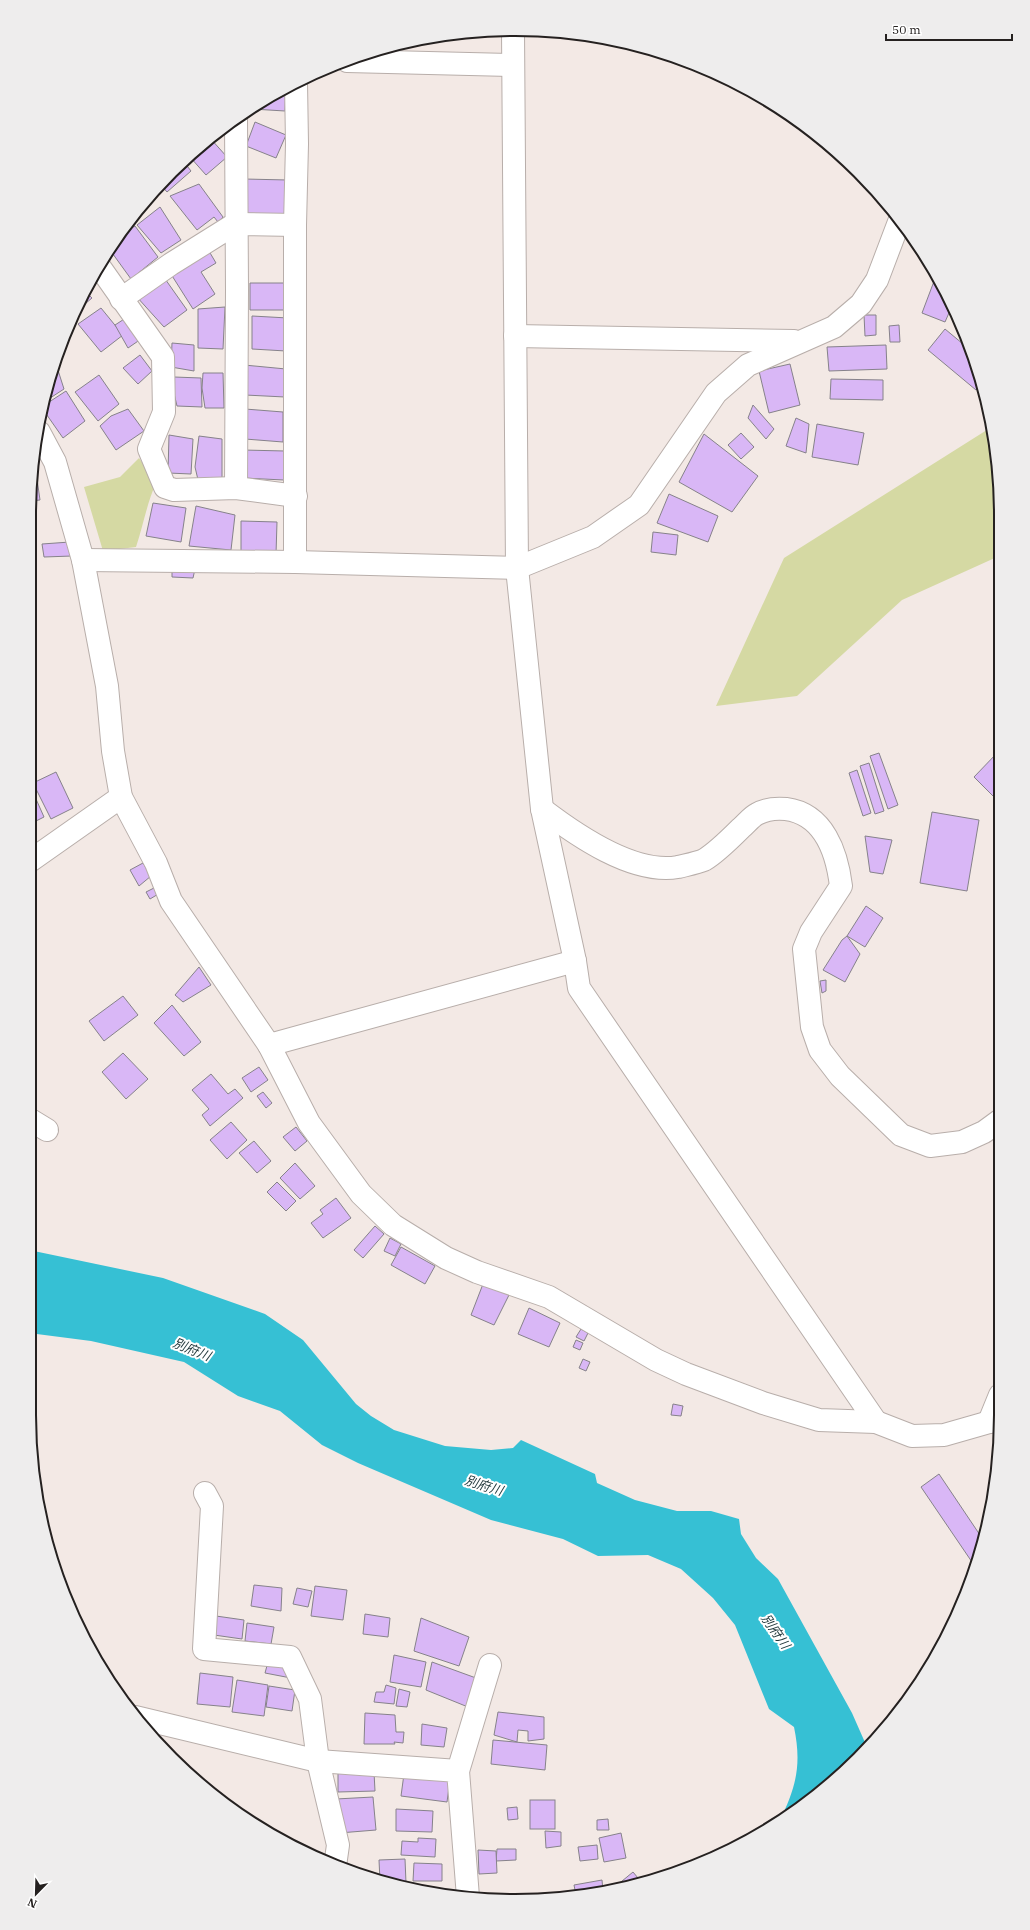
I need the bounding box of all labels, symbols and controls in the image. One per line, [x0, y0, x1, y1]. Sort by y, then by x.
scale bar [886, 16, 1012, 42]
text: 50 m [892, 22, 921, 37]
water label: 別府川 [171, 1334, 215, 1365]
water label: 別府川 [463, 1472, 507, 1500]
water label: 別府川 [757, 1610, 795, 1654]
north arrow [16, 1874, 56, 1914]
text: N [25, 1895, 39, 1911]

